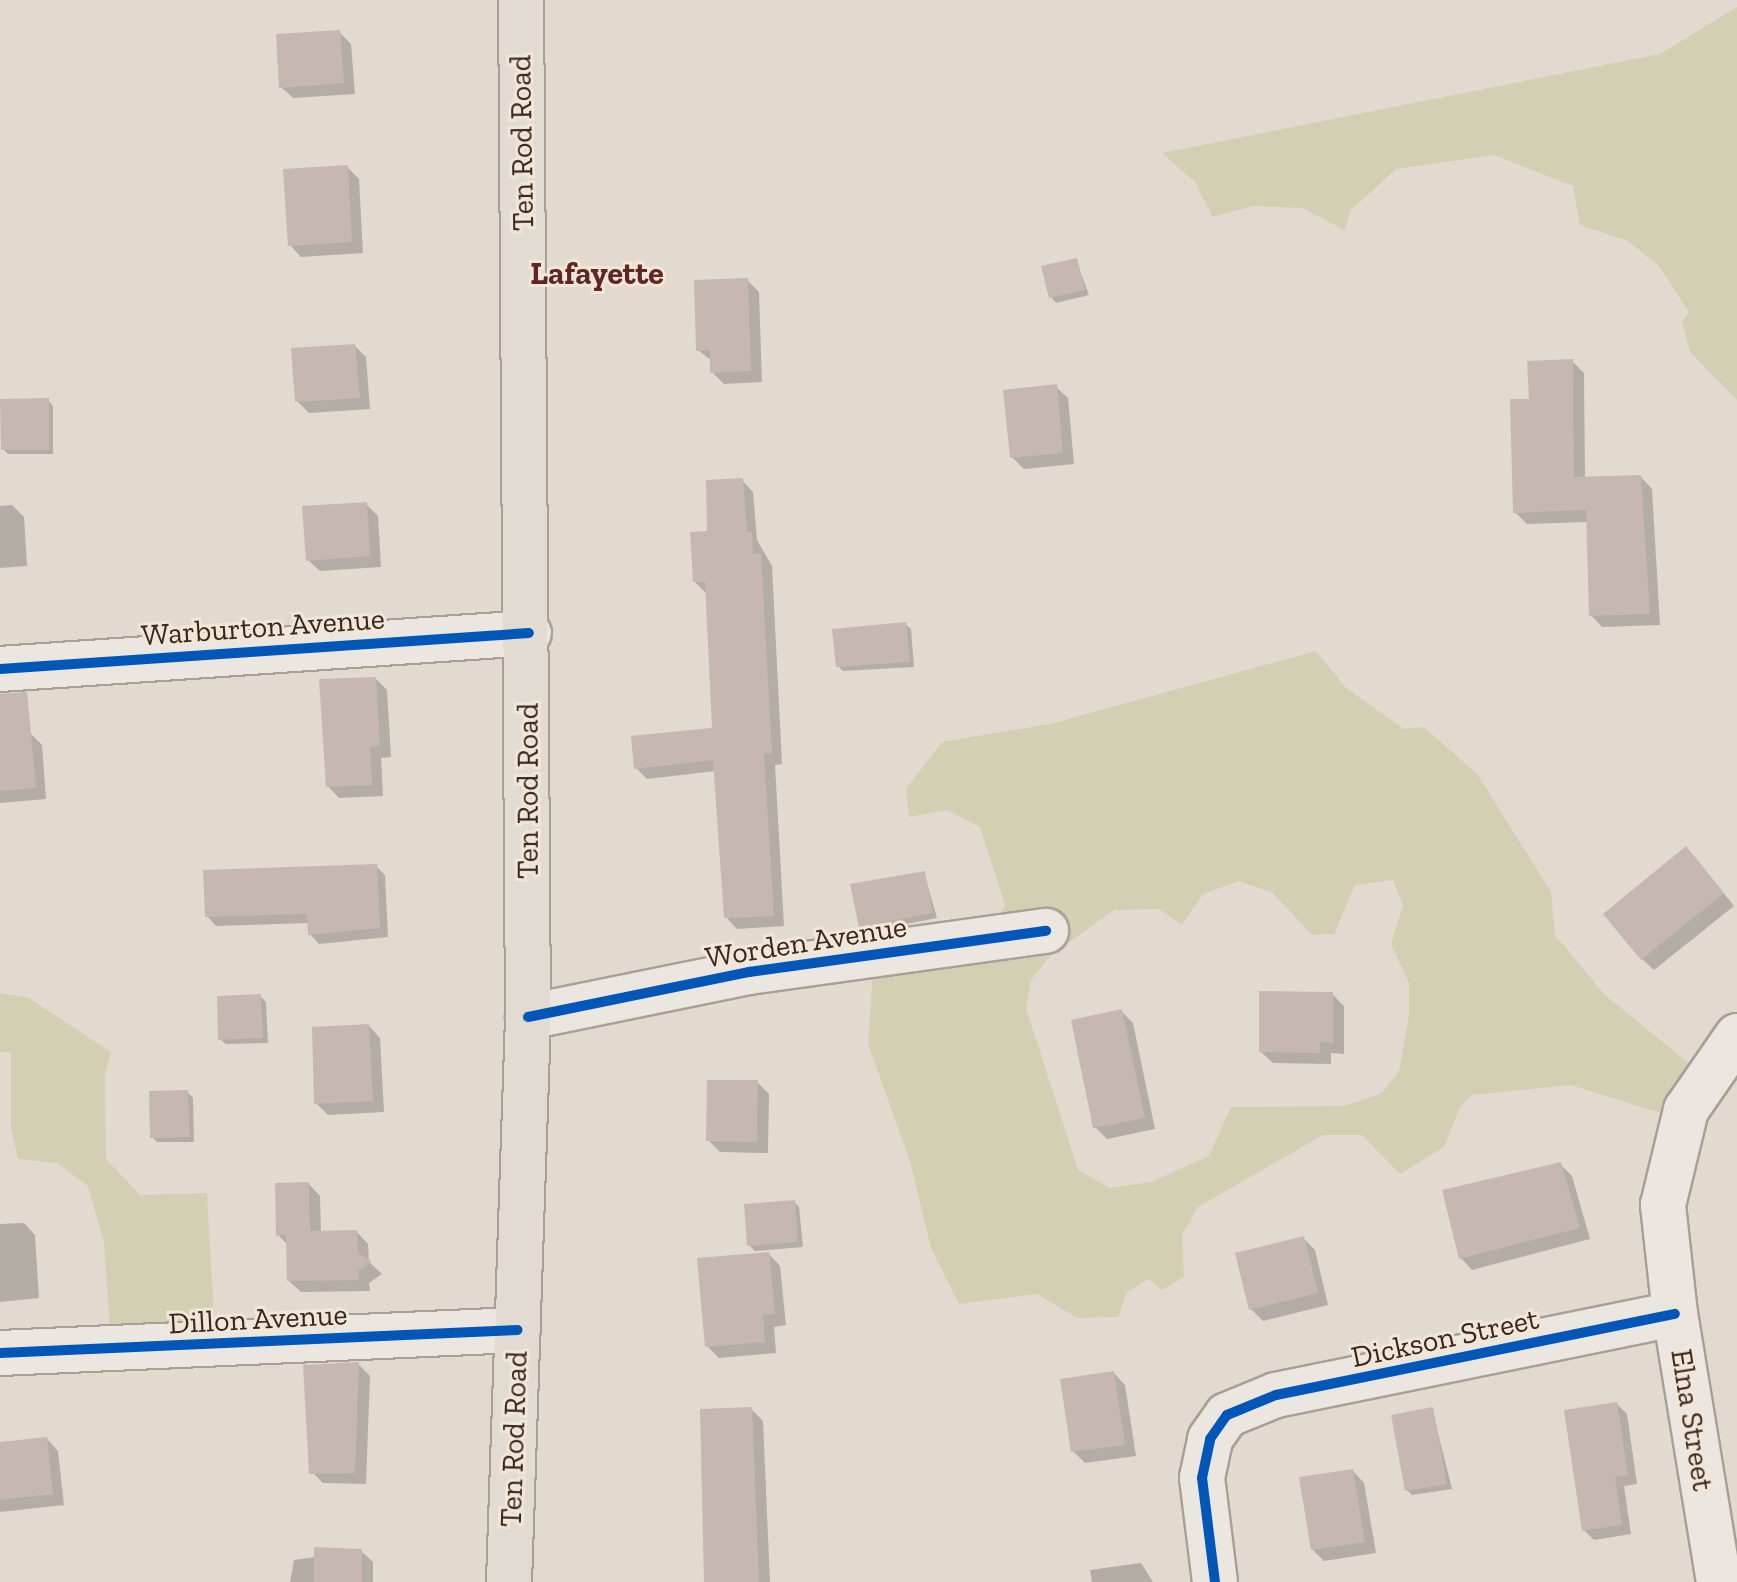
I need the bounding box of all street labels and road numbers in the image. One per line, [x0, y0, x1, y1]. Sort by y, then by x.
street label: Ten Rod Road [502, 55, 542, 231]
street label: Warburton Avenue [140, 601, 386, 653]
street label: Ten Rod Road [510, 703, 546, 879]
street label: Worden Avenue [702, 908, 910, 976]
street label: Dillon Avenue [167, 1296, 349, 1342]
street label: Dickson Street [1348, 1301, 1542, 1375]
street label: Elna Street [1663, 1346, 1721, 1494]
street label: Ten Rod Road [493, 1350, 535, 1528]

